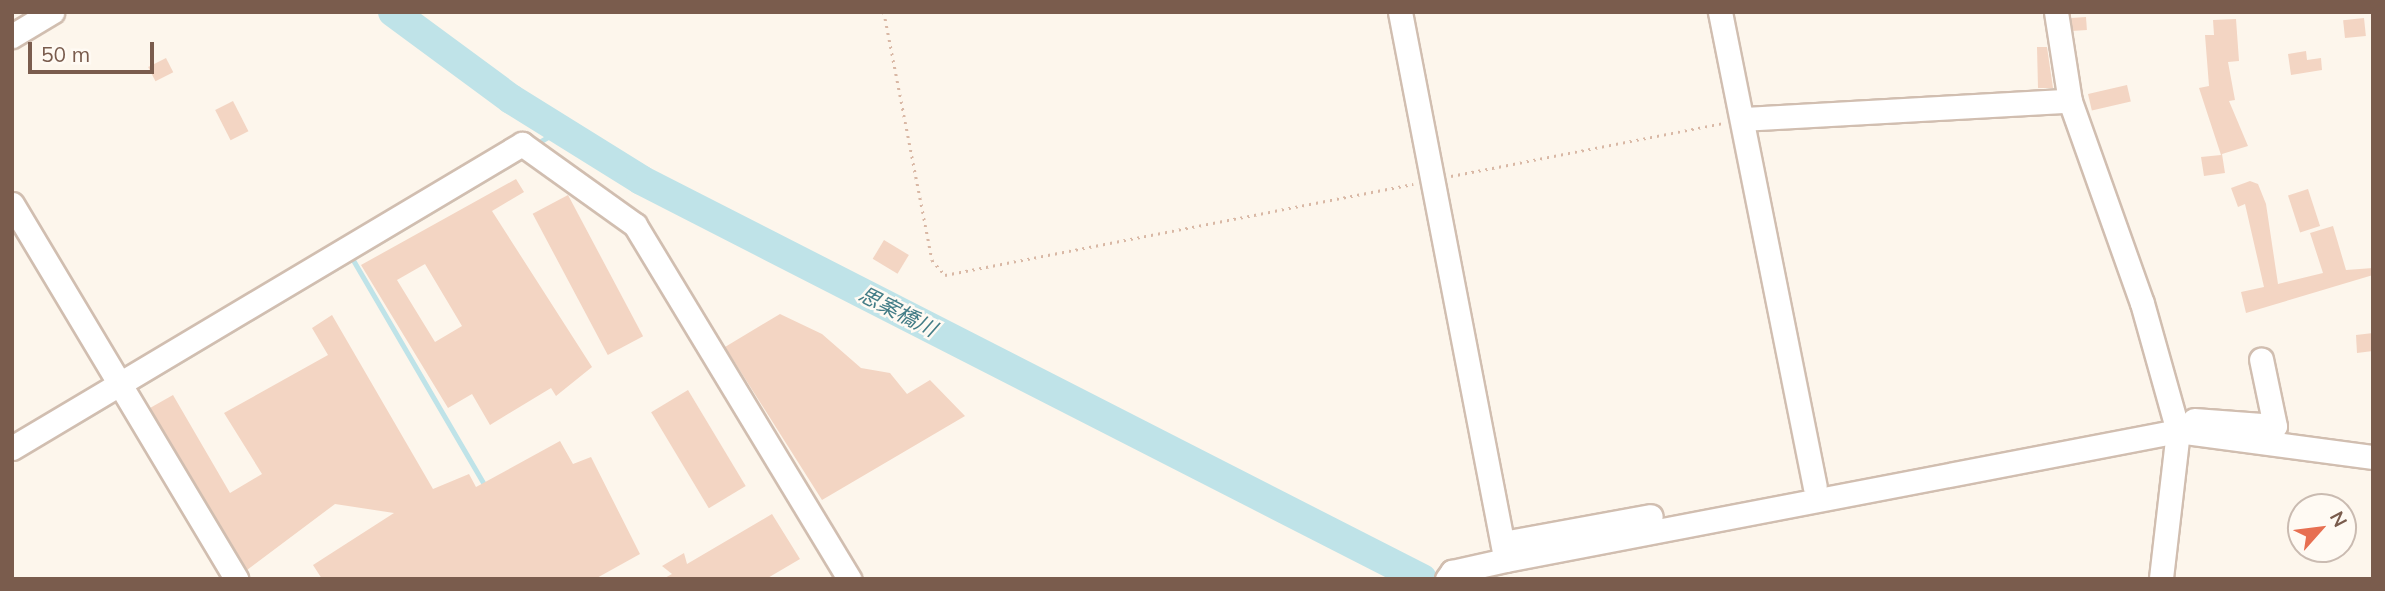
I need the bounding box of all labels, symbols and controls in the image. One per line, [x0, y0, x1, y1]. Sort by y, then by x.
scale bar [32, 28, 158, 72]
text: 50 m [41, 41, 90, 67]
water label: 思案橋川 [855, 281, 941, 341]
north arrow [2287, 493, 2357, 563]
text: N [2325, 507, 2353, 531]

